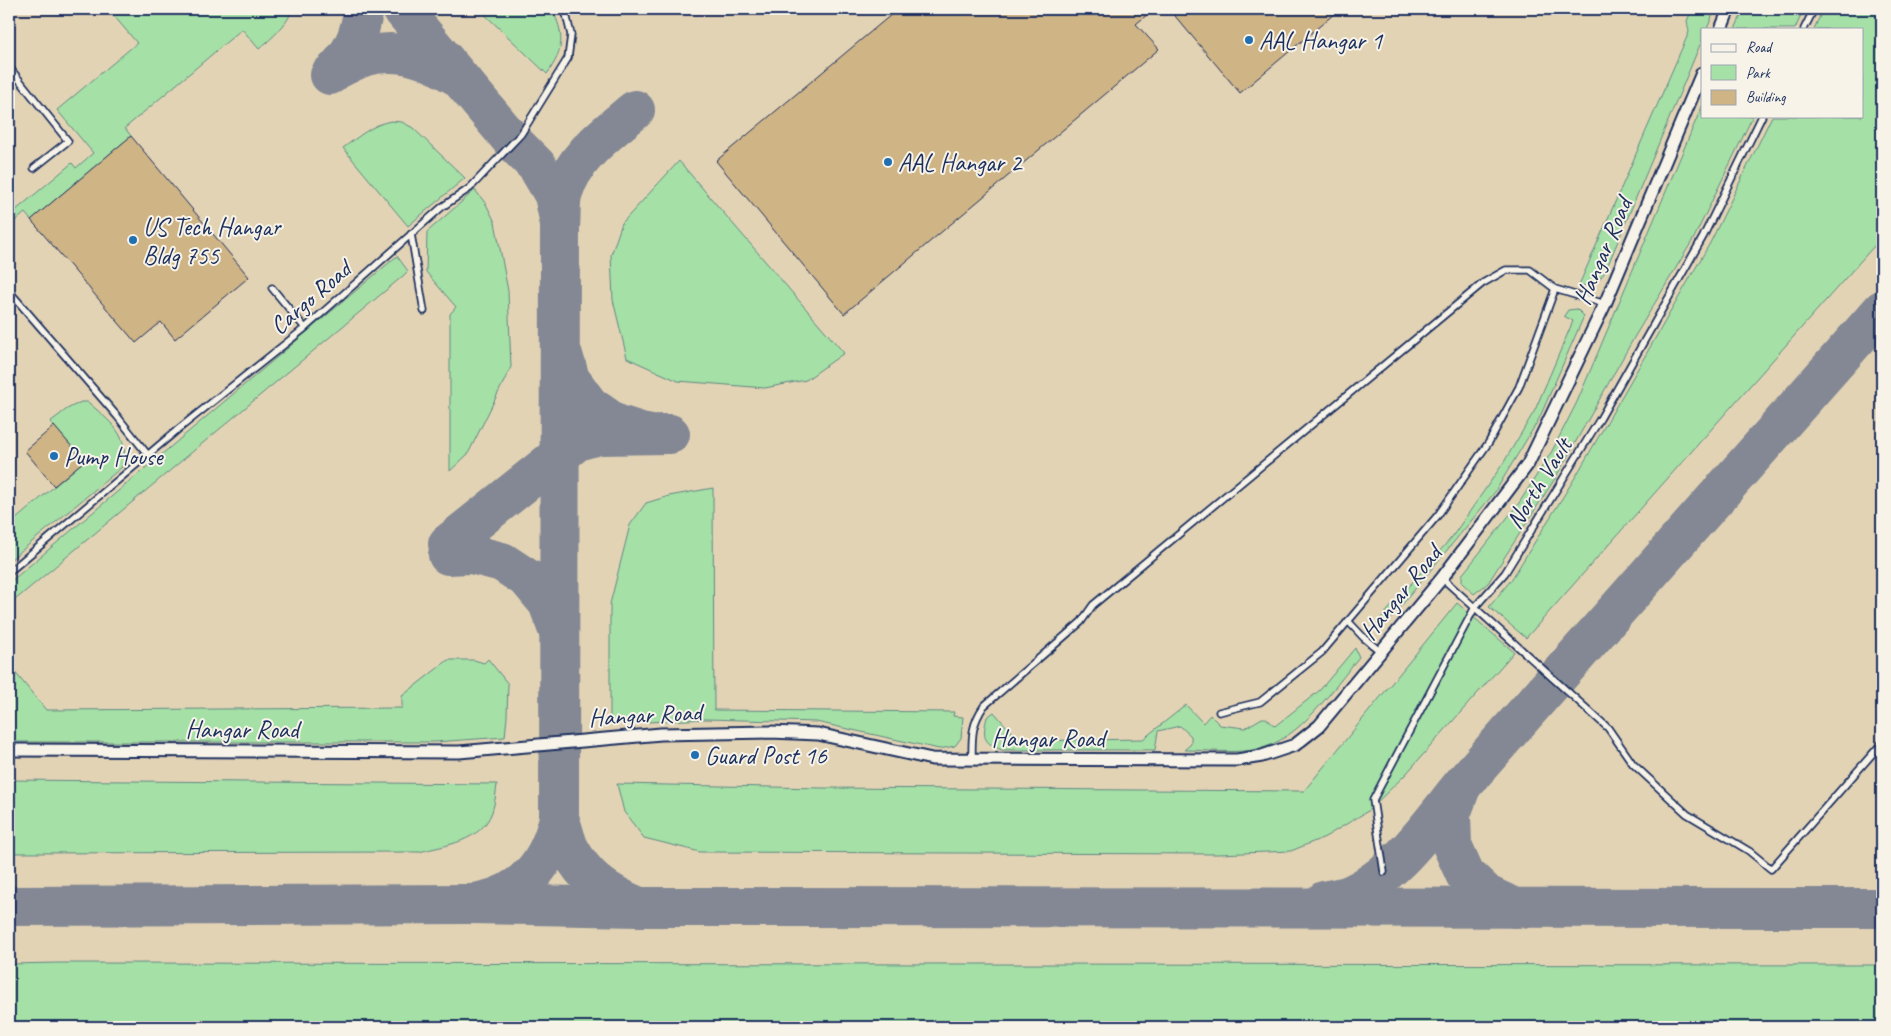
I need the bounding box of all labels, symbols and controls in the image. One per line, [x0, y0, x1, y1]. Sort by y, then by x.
place label: AAL Hangar 1 [1259, 25, 1384, 57]
legend [1701, 28, 1864, 118]
marker: AAL Hangar 1 [1243, 34, 1255, 46]
text: Road [1746, 38, 1773, 57]
text: Park [1746, 64, 1771, 83]
text: Building [1746, 88, 1786, 107]
place label: AAL Hangar 2 [898, 147, 1023, 179]
marker: AAL Hangar 2 [882, 156, 894, 168]
street label: Hangar Road [1566, 189, 1641, 310]
place label: US Tech Hangar Bldg 755 [143, 211, 283, 272]
marker: US Tech Hangar Bldg 755 [127, 234, 139, 246]
street label: Cargo Road [263, 252, 360, 342]
street label: North Vault [1498, 430, 1581, 535]
place label: Pump House [64, 441, 164, 473]
marker: Pump House [48, 450, 60, 462]
street label: Hangar Road [1353, 535, 1451, 647]
street label: Hangar Road [588, 696, 706, 734]
street label: Hangar Road [186, 714, 303, 746]
street label: Hangar Road [992, 723, 1109, 755]
place label: Guard Post 16 [705, 740, 828, 772]
marker: Guard Post 16 [689, 749, 701, 761]

